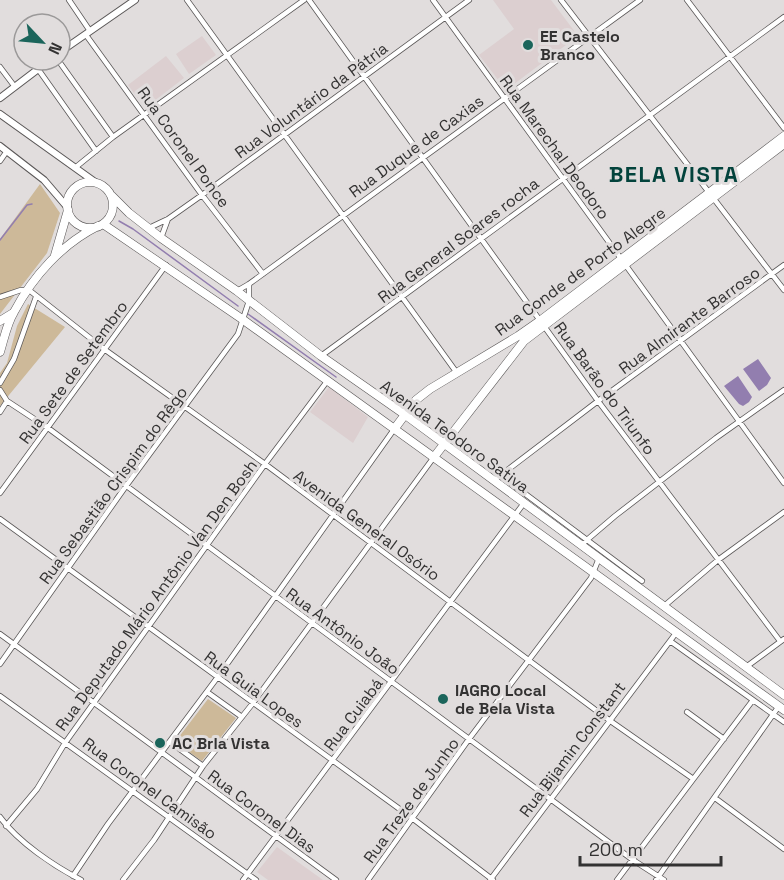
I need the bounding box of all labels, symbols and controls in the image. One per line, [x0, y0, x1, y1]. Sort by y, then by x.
north arrow [12, 12, 72, 72]
place label: EE Castelo Branco [540, 26, 620, 65]
street label: Rua Voluntário da Pátria [231, 38, 392, 163]
marker: EE Castelo Branco [521, 38, 535, 52]
text: N [43, 39, 67, 58]
street label: Rua Marechal Deodoro [495, 71, 614, 224]
street label: Rua Coronel Ponce [133, 83, 235, 212]
street label: Rua Duque de Caxias [345, 90, 488, 202]
district label: BELA VISTA [609, 160, 739, 188]
street label: Rua General Soares rocha [374, 173, 543, 308]
street label: Rua Conde de Porto Alegre [491, 202, 670, 340]
street label: Rua Almirante Barroso [615, 262, 764, 379]
street label: Rua Sete de Setembro [14, 297, 132, 448]
street label: Rua Barão do Triunfo [549, 318, 660, 459]
street label: Avenida Teodoro Sativa [376, 375, 533, 497]
street label: Rua Sebastião Crispim do Rêgo [35, 382, 192, 588]
street label: Rua Deputado Mário Antônio Van Den Bosh [51, 456, 262, 735]
street label: Avenida General Osório [289, 465, 444, 586]
street label: Rua Antônio João [282, 583, 404, 680]
street label: Rua Guia Lopes [200, 646, 307, 732]
street label: Rua Cuiabá [319, 674, 388, 755]
street label: Rua Bijamin Constant [515, 677, 630, 821]
place label: IAGRO Local de Bela Vista [455, 680, 555, 719]
marker: IAGRO Local de Bela Vista [436, 692, 450, 706]
street label: Rua Coronel Camisão [79, 733, 221, 844]
place label: AC Brla Vista [172, 733, 270, 754]
street label: Rua Treze de Junho [359, 734, 464, 867]
marker: AC Brla Vista [153, 736, 167, 750]
street label: Rua Coronel Dias [204, 765, 320, 858]
scale bar [580, 829, 721, 867]
text: 200 m [589, 838, 643, 861]

